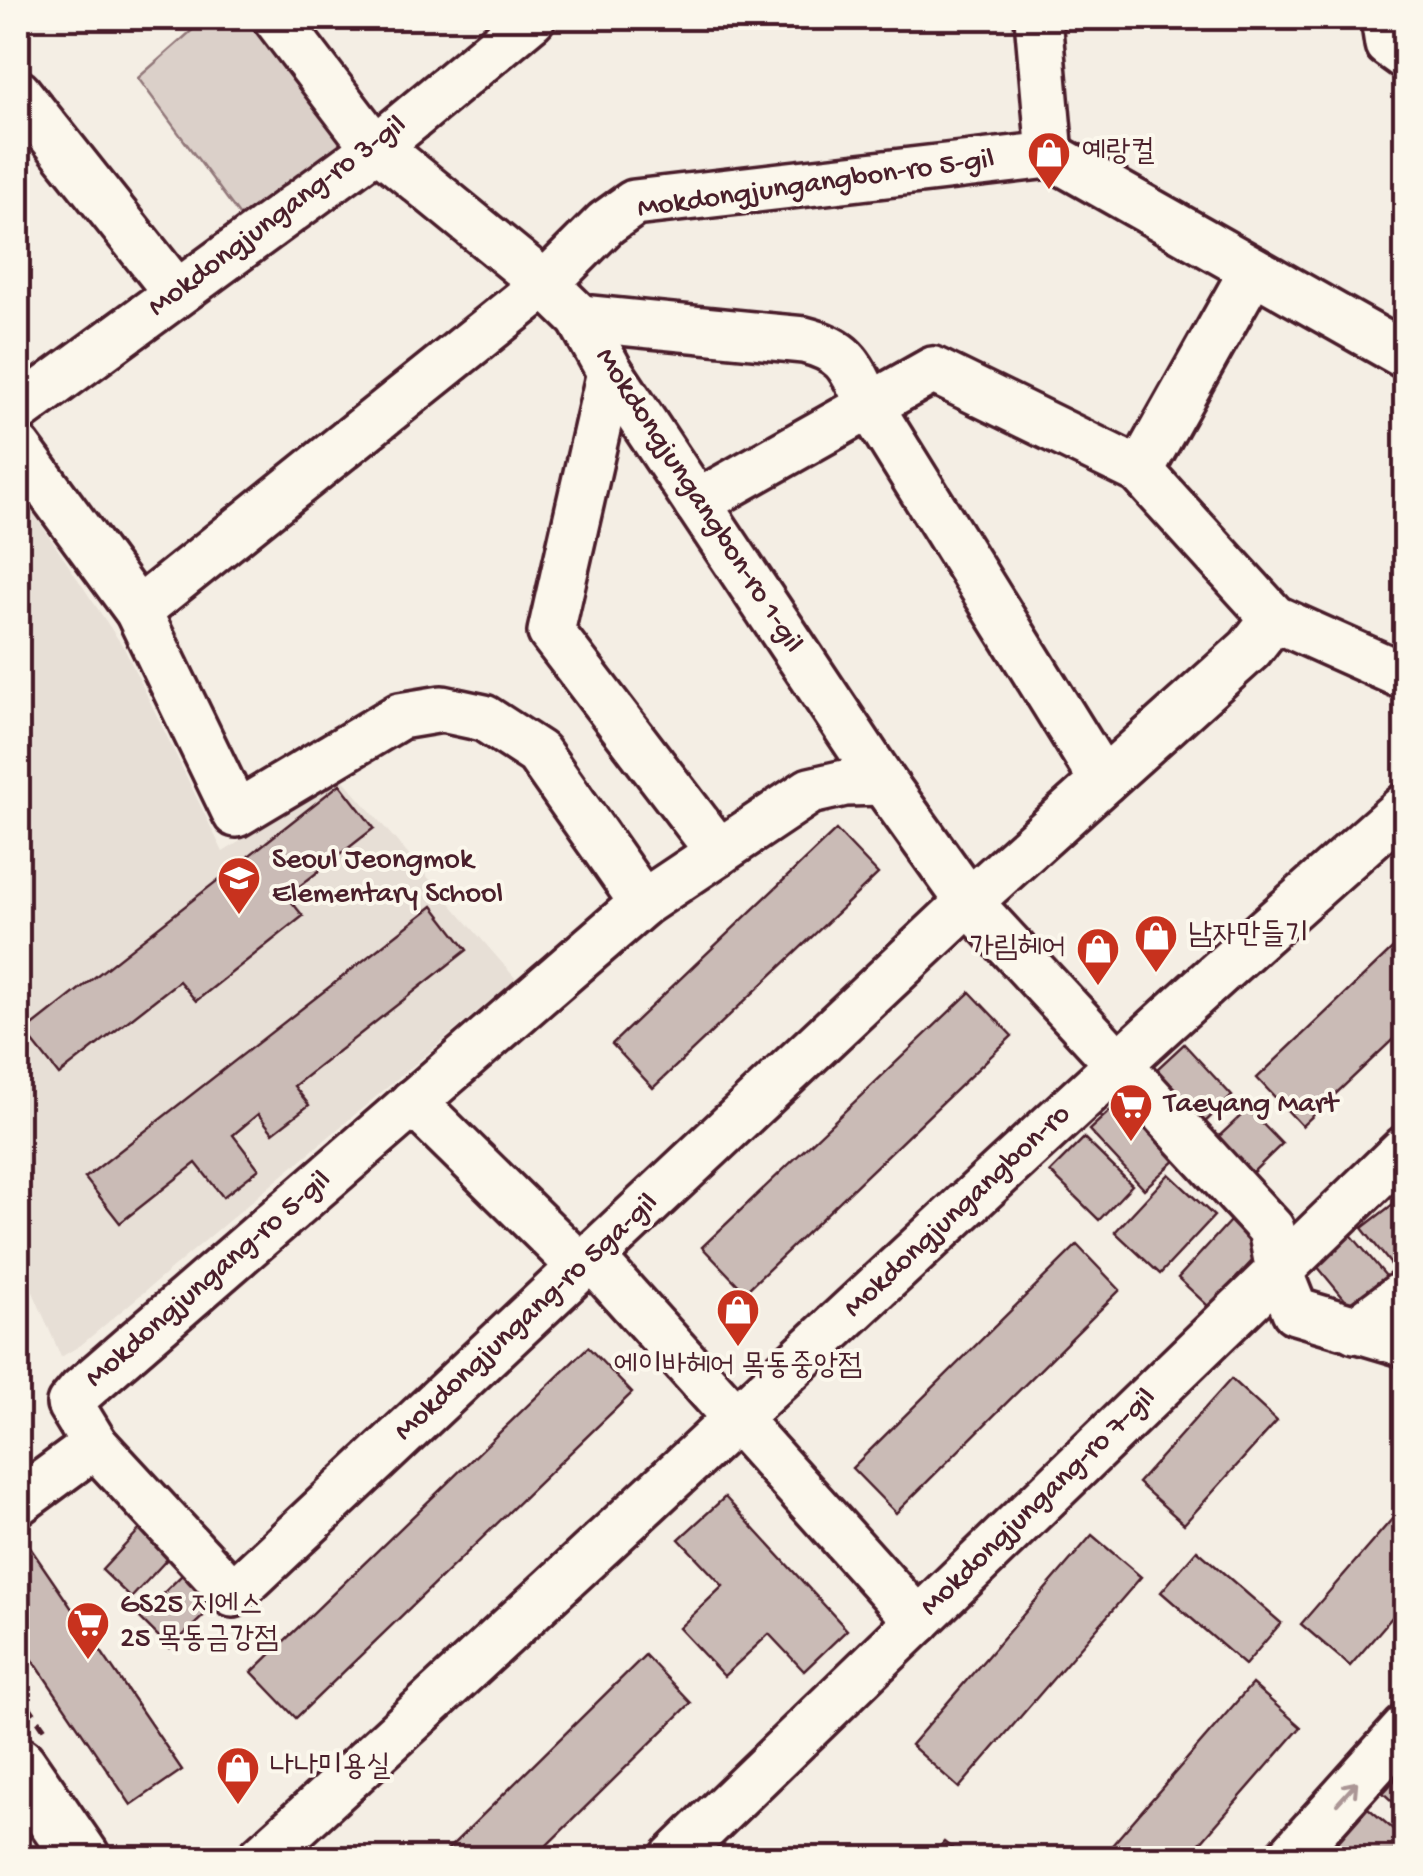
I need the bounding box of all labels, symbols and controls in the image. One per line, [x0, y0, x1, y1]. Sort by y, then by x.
street label: Mokdongjungang-ro 3-gil [142, 108, 414, 326]
shop icon: 예랑컬 [1026, 130, 1072, 191]
place label: 예랑컬 [1082, 136, 1154, 171]
street label: Mokdongjungangbon-ro 5-gil [635, 143, 997, 227]
street label: Mokdongjungangbon-ro 1-gil [586, 342, 810, 660]
place label: Seoul Jeongmok Elementary School [272, 844, 503, 913]
school or university icon: Seoul Jeongmok Elementary School [216, 855, 262, 916]
shop icon: 남자만들기 [1133, 913, 1179, 974]
place label: 남자만들기 [1188, 919, 1309, 954]
shop icon: 가림헤어 [1075, 926, 1121, 987]
place label: 가림헤어 [969, 932, 1066, 967]
supermarket icon: Taeyang Mart [1108, 1082, 1154, 1143]
place label: Taeyang Mart [1162, 1088, 1341, 1123]
street label: Mokdongjungangbon-ro [837, 1098, 1079, 1326]
street label: Mokdongjungang-ro 5-gil [79, 1164, 339, 1396]
street label: Mokdongjungang-ro 5ga-gil [388, 1186, 666, 1450]
shop icon: 에이바헤어 목동중앙점 [715, 1287, 761, 1348]
place label: 에이바헤어 목동중앙점 [614, 1350, 862, 1385]
street label: Mokdongjungang-ro 7-gil [914, 1381, 1164, 1625]
place label: GS25 지에스 25 목동금강점 [120, 1589, 278, 1658]
supermarket icon: GS25 지에스 25 목동금강점 [65, 1600, 111, 1661]
shop icon: 나나미용실 [215, 1745, 261, 1806]
place label: 나나미용실 [270, 1751, 391, 1786]
one-way arrow [1336, 1781, 1359, 1806]

